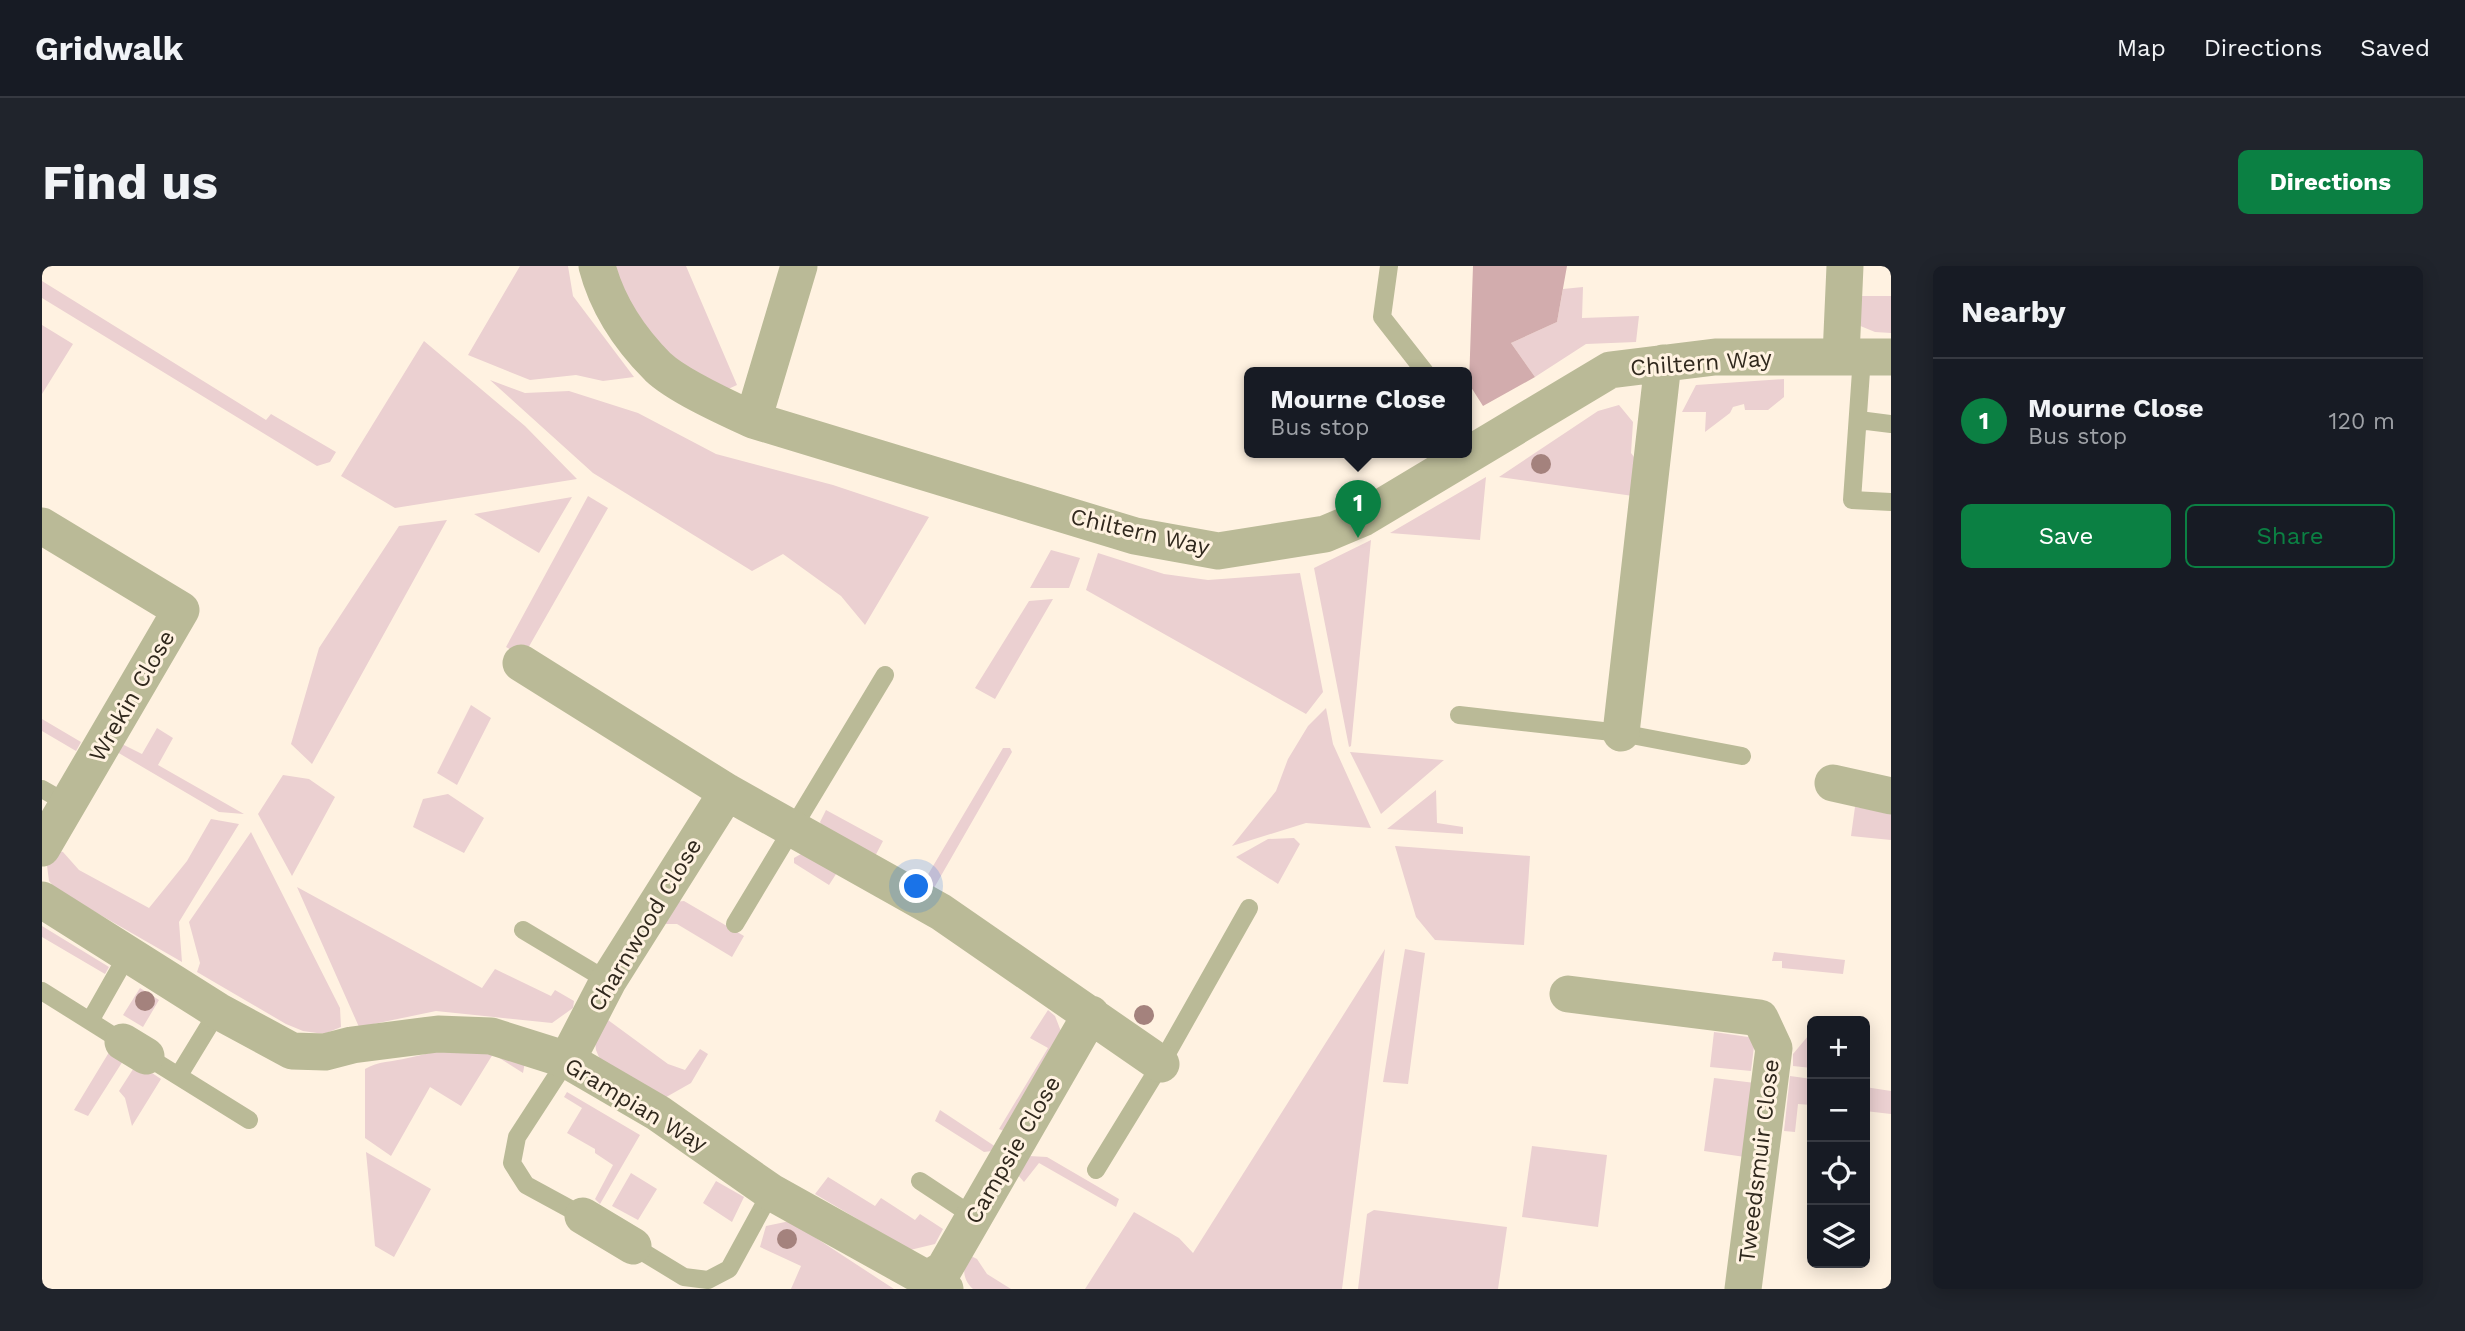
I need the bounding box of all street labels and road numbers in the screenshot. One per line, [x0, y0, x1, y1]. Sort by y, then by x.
street label: Chiltern Way [1629, 345, 1773, 381]
street label: Chiltern Way [1068, 503, 1212, 561]
street label: Wrekin Close [84, 626, 180, 766]
street label: Charnwood Close [583, 834, 707, 1016]
street label: Grampian Way [560, 1052, 712, 1158]
street label: Tweedsmuir Close [1733, 1057, 1785, 1265]
street label: Campsie Close [960, 1071, 1066, 1229]

